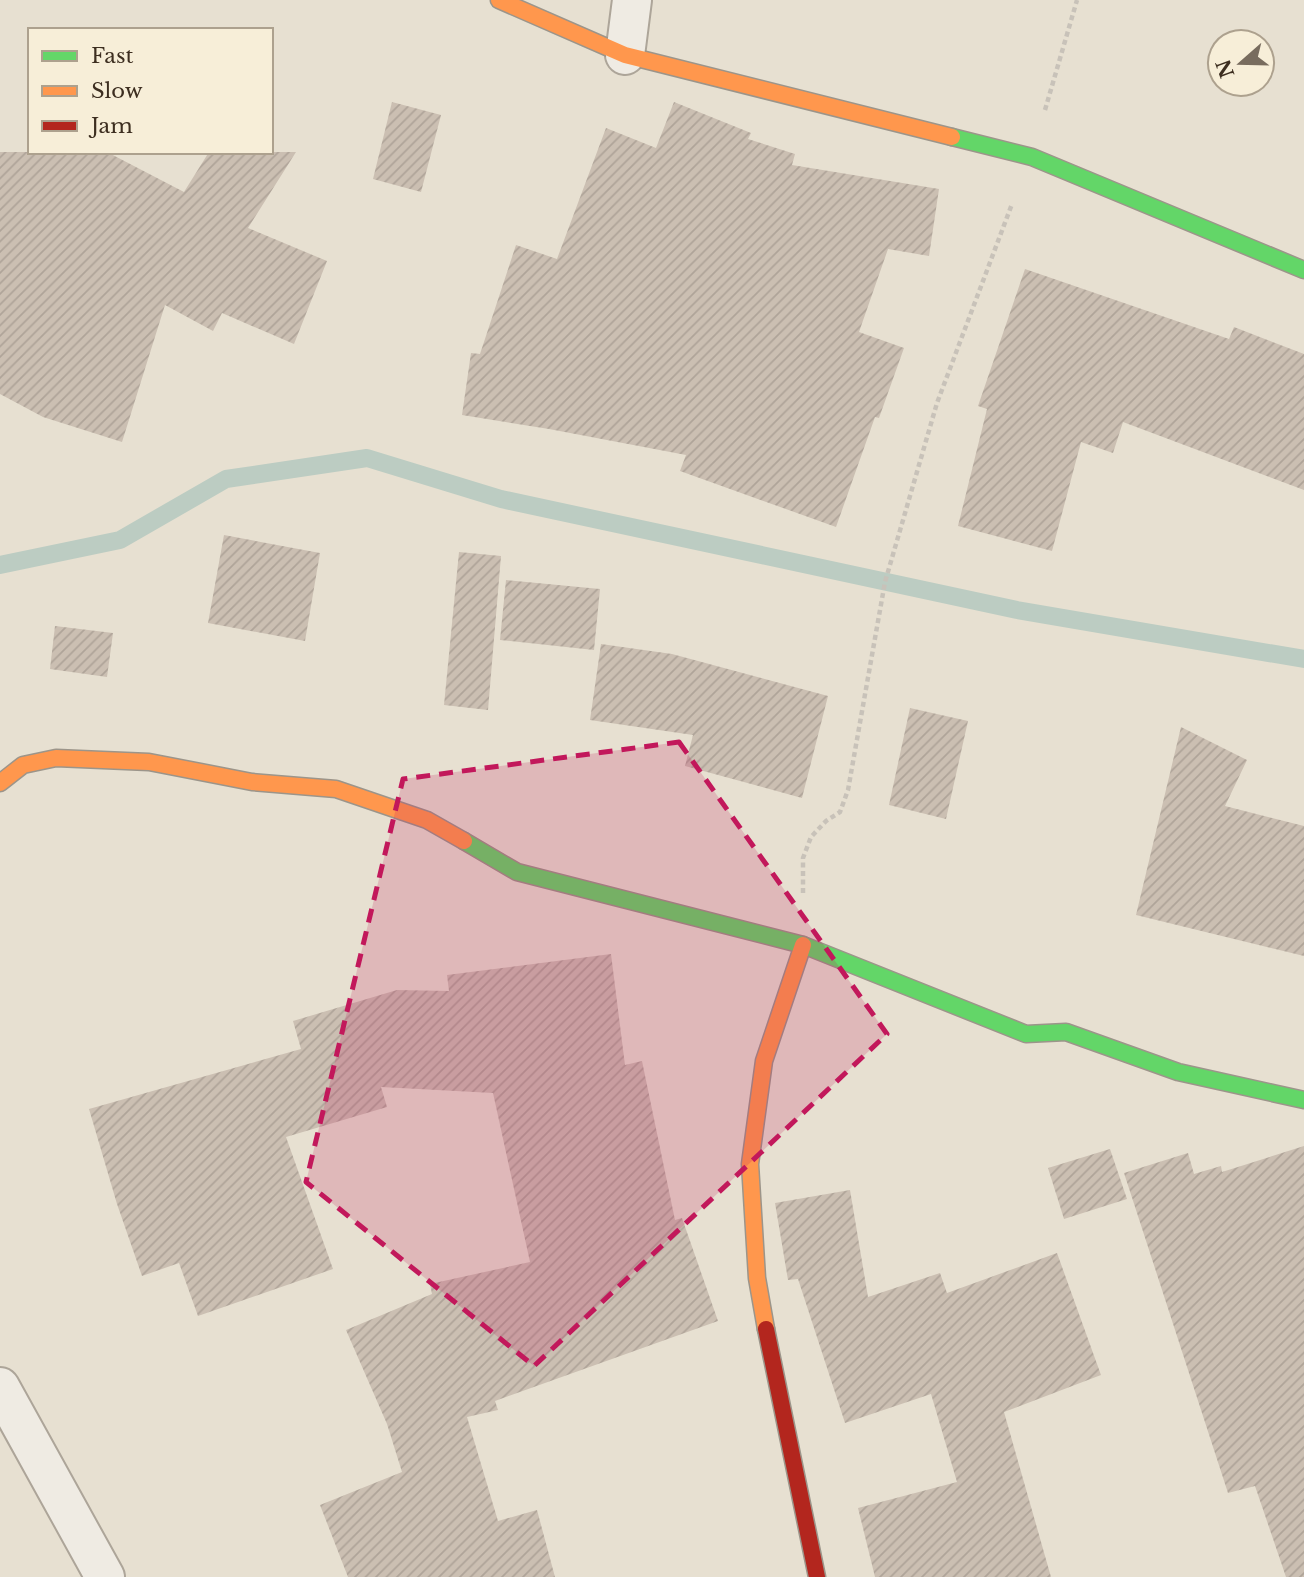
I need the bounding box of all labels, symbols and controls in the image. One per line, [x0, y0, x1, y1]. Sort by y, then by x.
legend [28, 28, 273, 154]
north arrow [1206, 28, 1276, 98]
text: Fast [91, 43, 133, 69]
text: N [1212, 56, 1239, 81]
text: Slow [91, 78, 143, 104]
text: Jam [88, 113, 133, 139]

